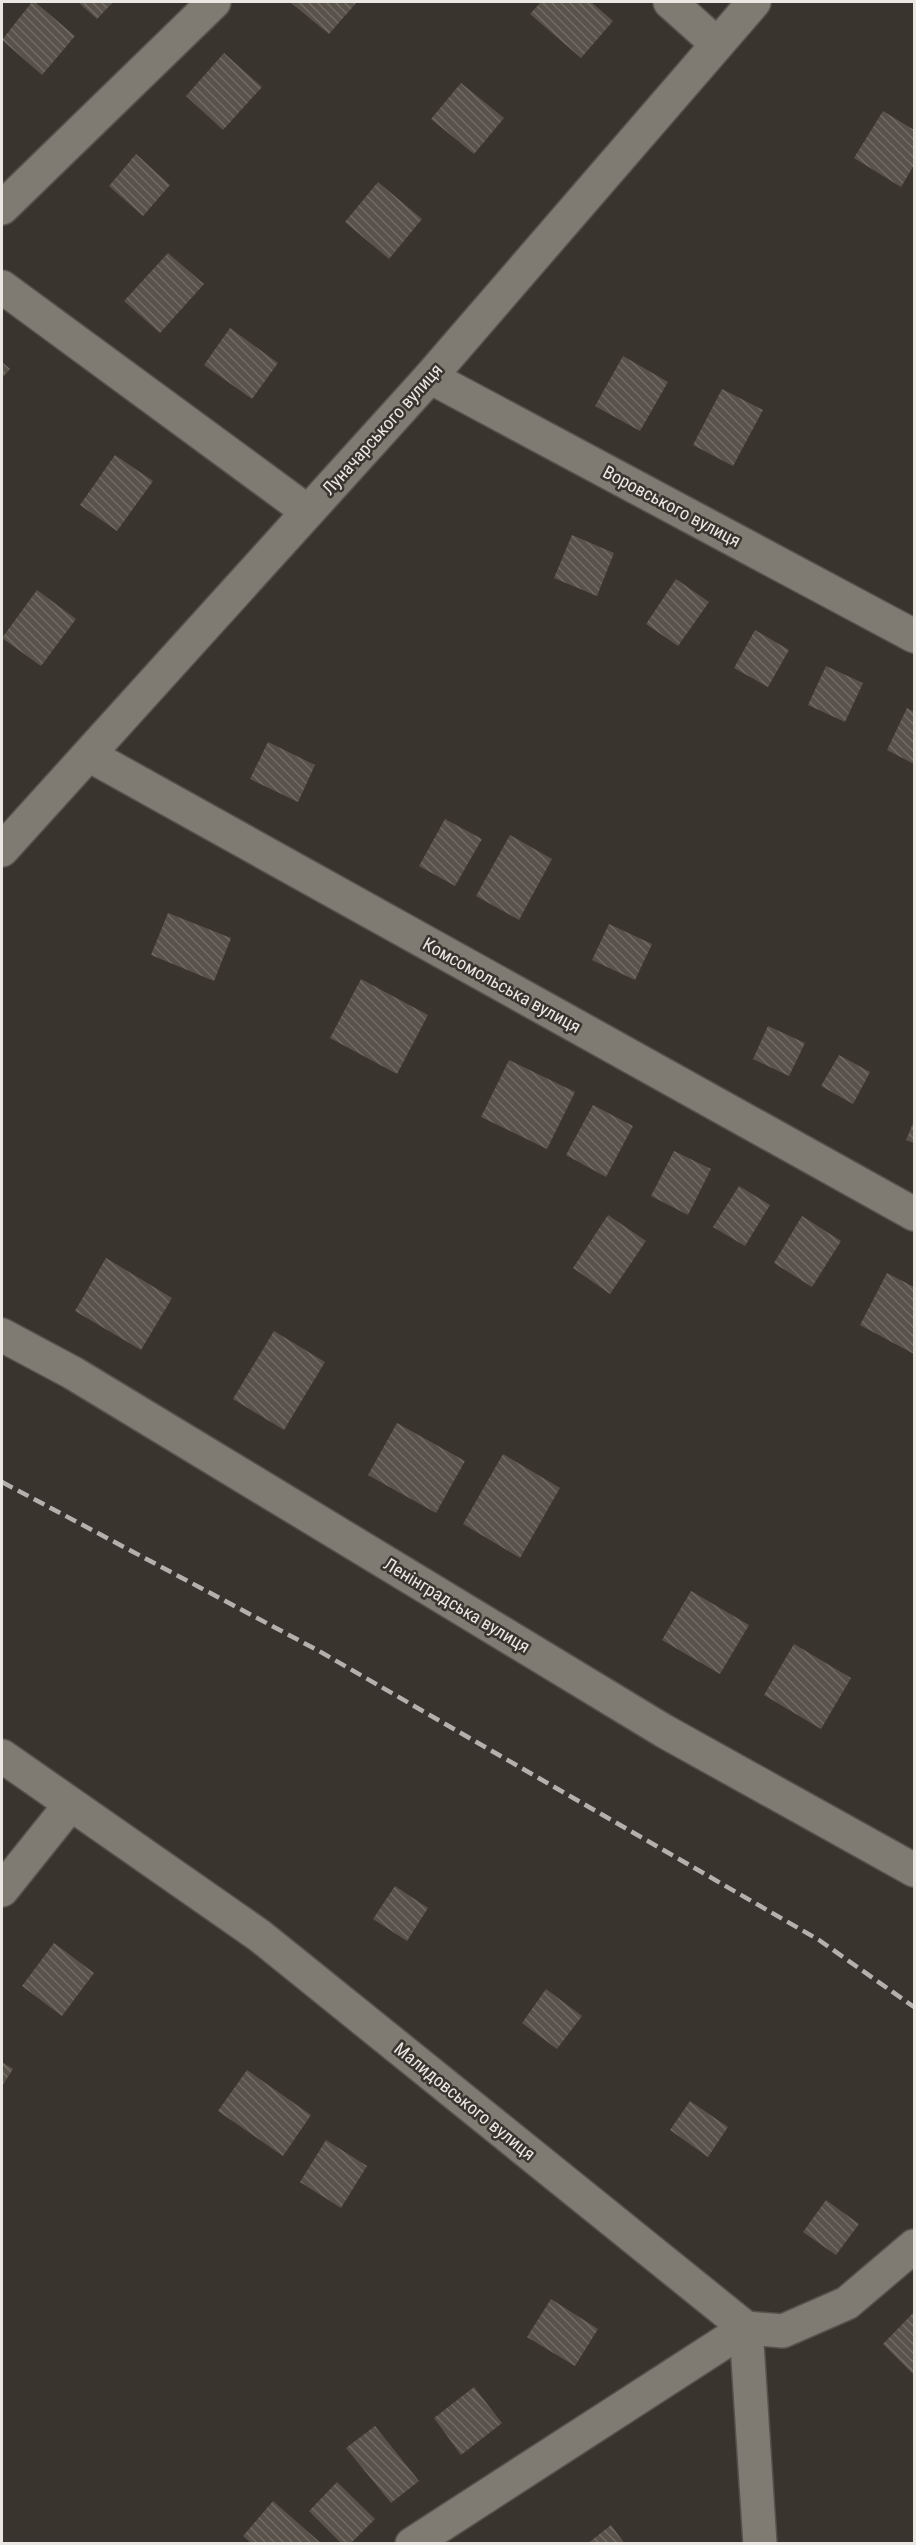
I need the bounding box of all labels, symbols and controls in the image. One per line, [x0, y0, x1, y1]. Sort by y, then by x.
street label: Луначарського вулиця [318, 359, 446, 499]
street label: Воровського вулиця [600, 461, 744, 551]
street label: Комсомольська вулиця [419, 933, 585, 1037]
street label: Ленінградська вулиця [380, 1553, 534, 1657]
street label: Малидовського вулиця [390, 2038, 540, 2164]

